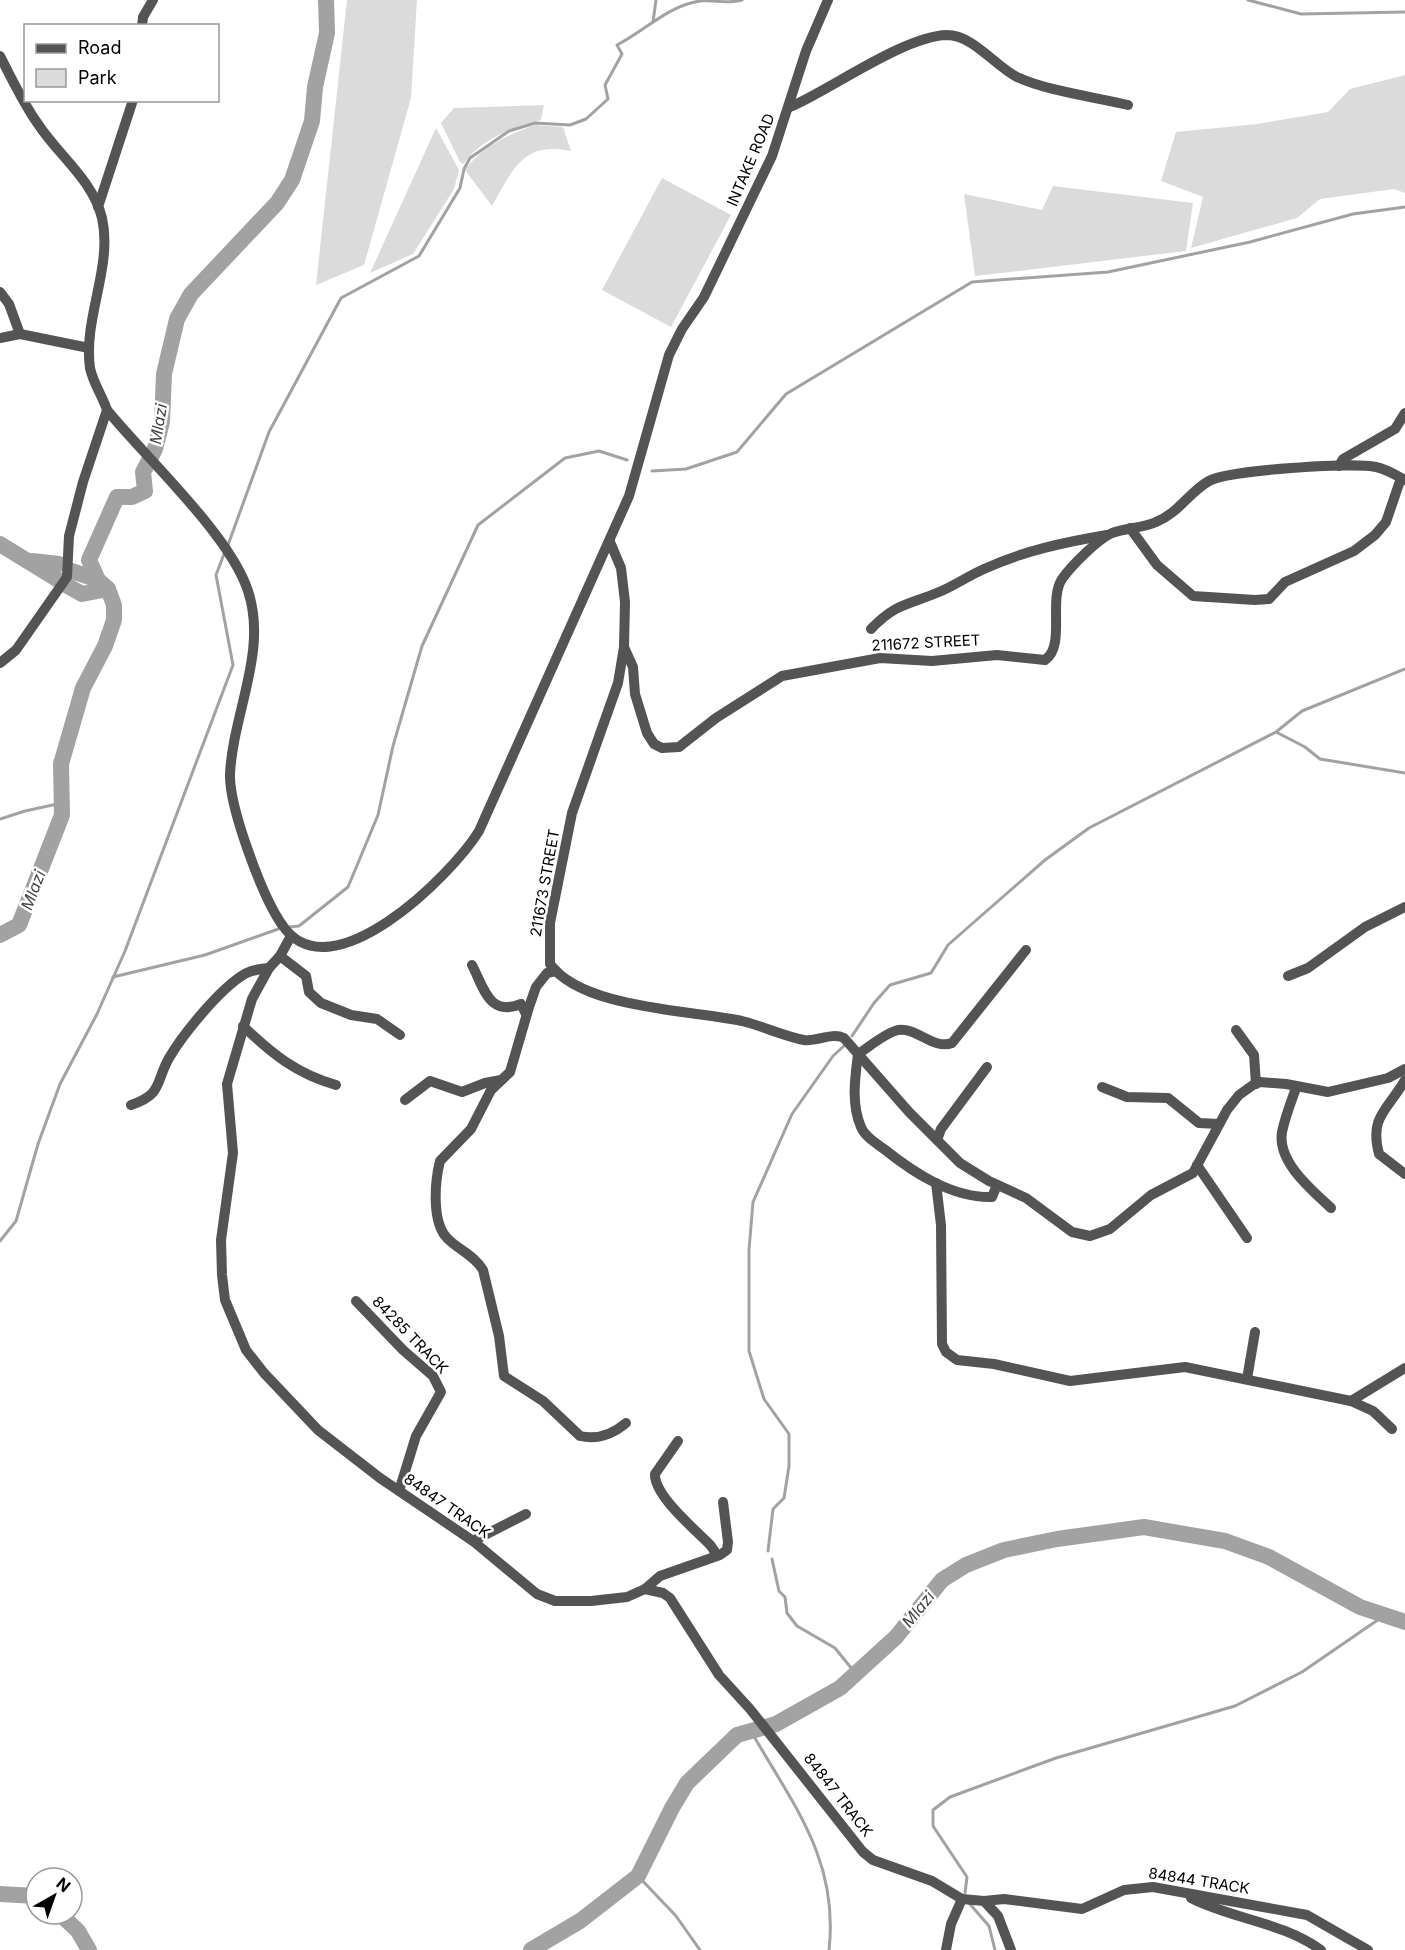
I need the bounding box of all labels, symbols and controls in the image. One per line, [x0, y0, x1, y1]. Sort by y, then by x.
legend [24, 24, 219, 102]
text: Road [78, 37, 121, 58]
text: Park [78, 67, 117, 88]
street label: INTAKE ROAD [722, 110, 779, 209]
water label: Mlazi [145, 401, 171, 446]
street label: 211672 STREET [871, 630, 981, 655]
street label: 211673 STREET [526, 828, 563, 938]
water label: Mlazi [16, 866, 50, 913]
street label: 84285 TRACK [368, 1292, 452, 1378]
street label: 84847 TRACK [401, 1469, 494, 1542]
water label: Mlazi [897, 1586, 939, 1631]
street label: 84847 TRACK [800, 1749, 877, 1840]
street label: 84844 TRACK [1147, 1863, 1251, 1898]
north arrow [24, 1866, 84, 1926]
text: N [53, 1873, 75, 1896]

